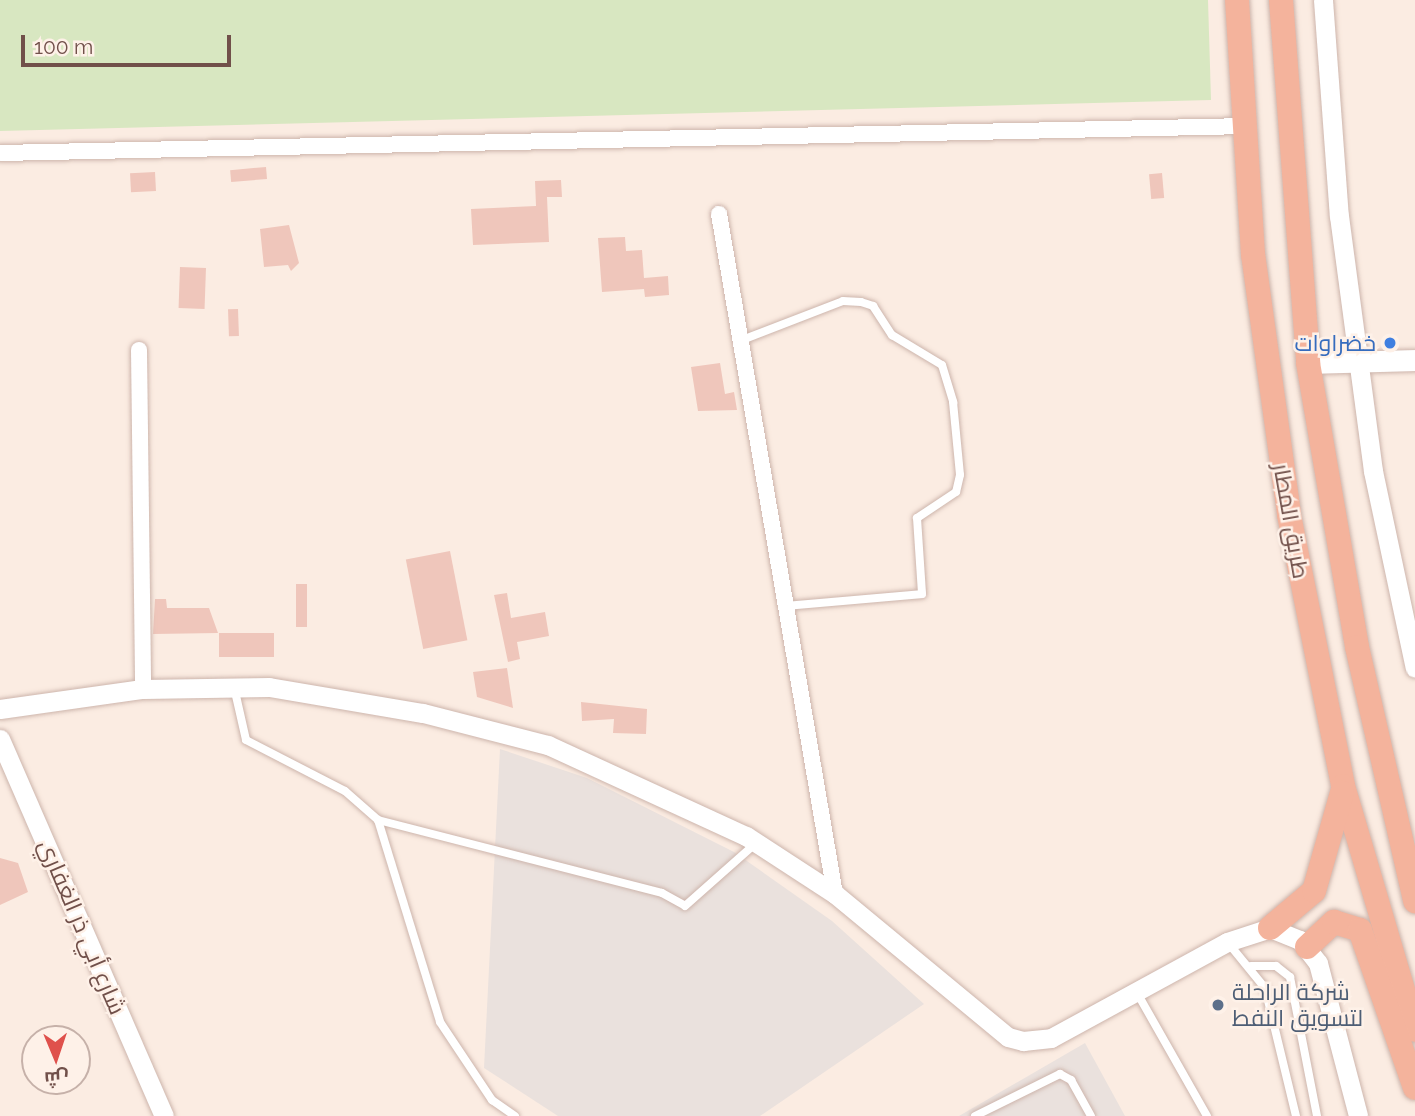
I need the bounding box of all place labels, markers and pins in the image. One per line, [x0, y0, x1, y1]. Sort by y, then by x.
place label: خضراوات [1294, 329, 1376, 357]
marker: خضراوات [1382, 335, 1398, 351]
place label: شركة الراحلة لتسويق النفط [1232, 978, 1363, 1032]
marker: شركة الراحلة لتسويق النفط [1210, 997, 1226, 1013]

